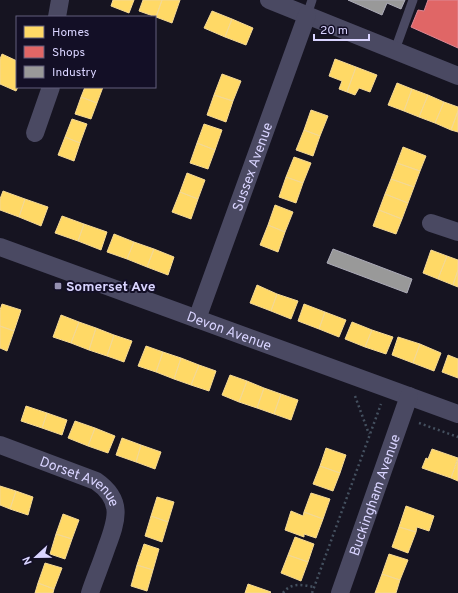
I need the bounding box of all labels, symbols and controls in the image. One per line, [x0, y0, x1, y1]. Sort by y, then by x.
legend [16, 16, 156, 88]
scale bar [314, 16, 369, 42]
text: 20 m [320, 23, 348, 39]
text: Homes [52, 25, 89, 41]
text: Shops [52, 45, 85, 61]
text: Industry [52, 65, 97, 81]
street label: Sussex Avenue [230, 120, 277, 214]
place label: Somerset Ave [66, 279, 156, 296]
marker: Somerset Ave [53, 281, 63, 291]
street label: Devon Avenue [184, 309, 273, 355]
street label: Buckingham Avenue [347, 432, 405, 559]
street label: Dorset Avenue [37, 454, 122, 509]
north arrow [16, 537, 56, 577]
text: N [20, 554, 36, 567]

